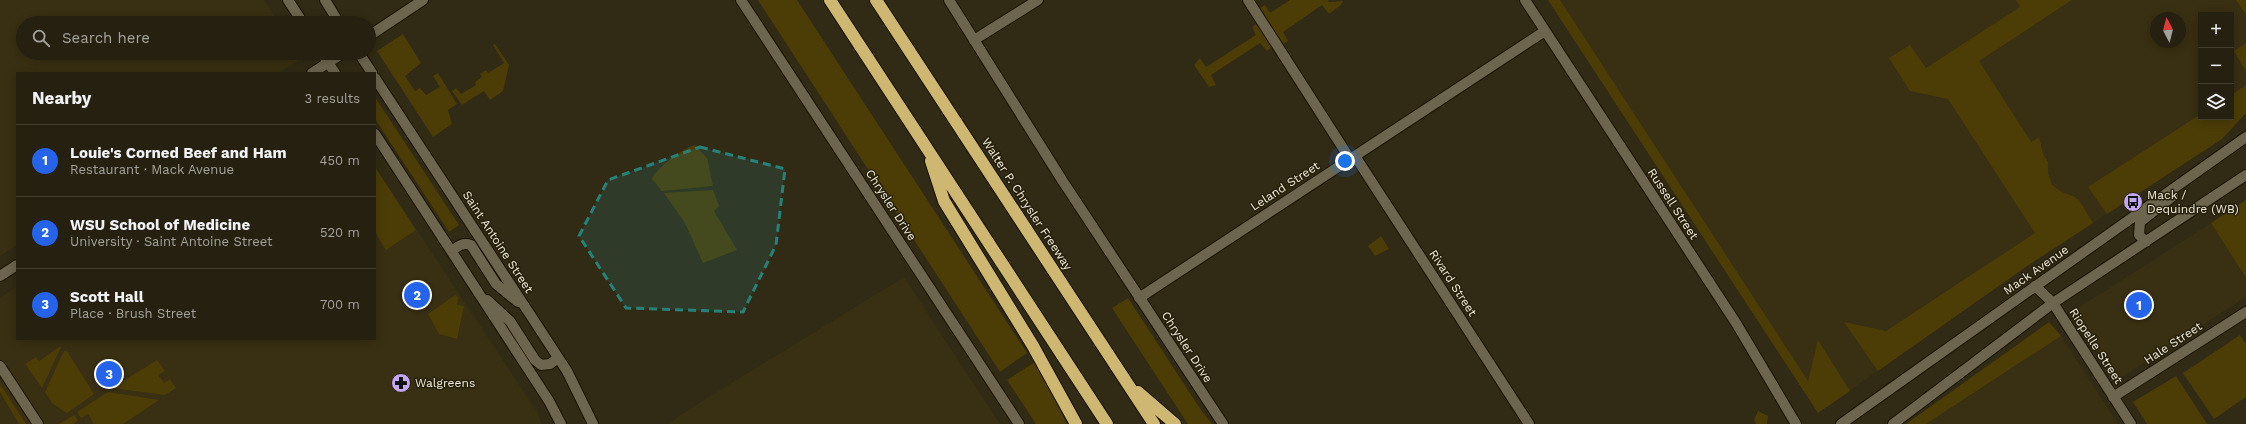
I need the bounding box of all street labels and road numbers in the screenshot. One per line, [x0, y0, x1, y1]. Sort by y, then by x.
street label: Walter P. Chrysler Freeway [979, 135, 1076, 274]
street label: Leland Street [1248, 158, 1322, 214]
street label: Russell Street [1645, 166, 1701, 242]
street label: Chrysler Drive [863, 167, 919, 243]
street label: Saint Antoine Street [460, 188, 536, 296]
street label: Mack Avenue [2001, 242, 2071, 298]
street label: Rivard Street [1426, 247, 1480, 319]
street label: Riopelle Street [2066, 306, 2126, 386]
street label: Chrysler Drive [1159, 309, 1215, 385]
street label: Hale Street [2141, 319, 2205, 367]

